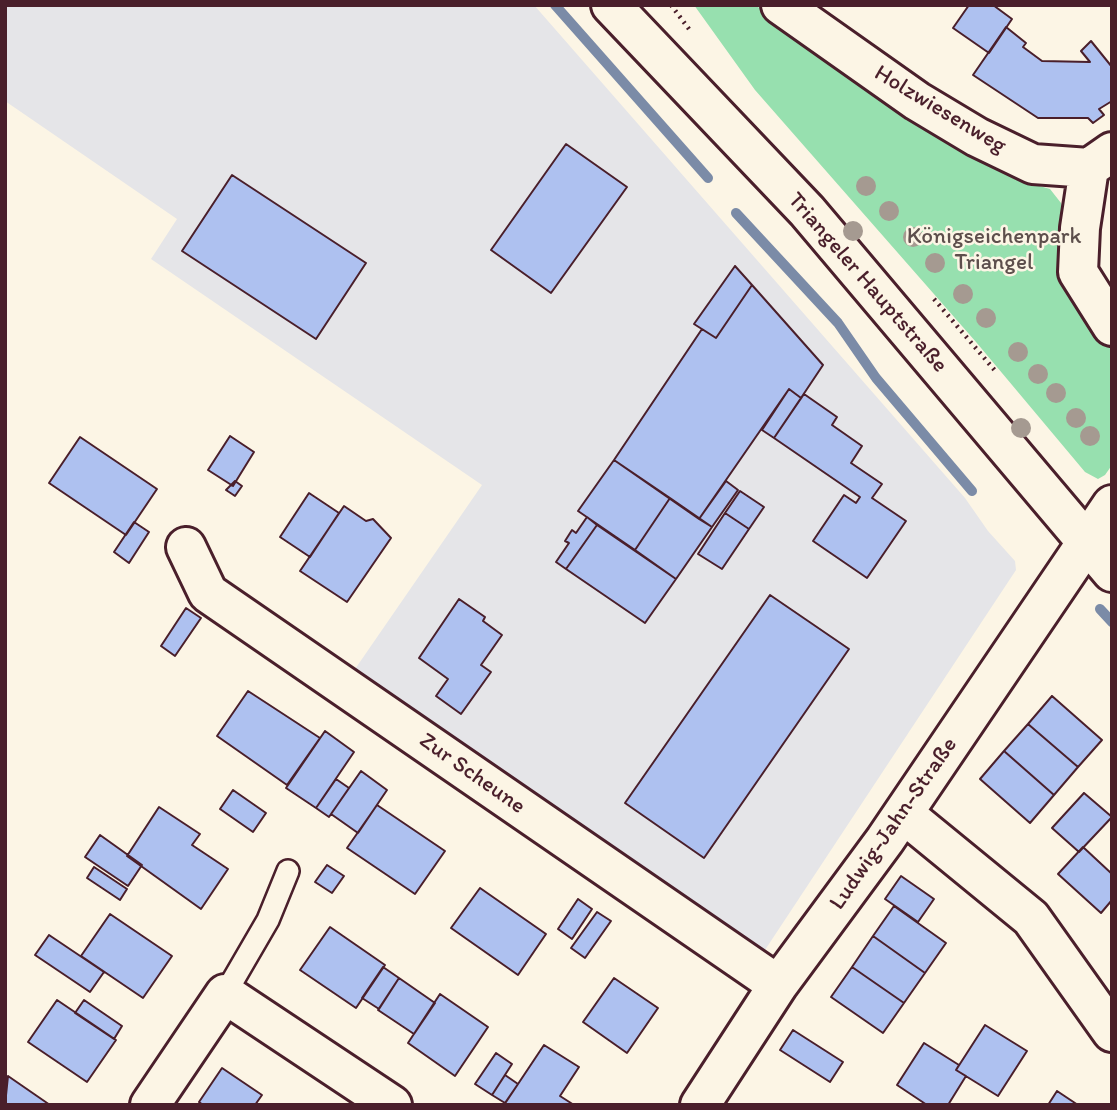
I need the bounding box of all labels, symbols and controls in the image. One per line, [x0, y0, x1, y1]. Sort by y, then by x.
street label: Holzwiesenweg [869, 60, 1011, 160]
street label: Triangeler Hauptstraße [781, 187, 953, 379]
park label: Königseichenpark Triangel [907, 223, 1081, 277]
street label: Zur Scheune [414, 727, 530, 821]
street label: Ludwig-Jahn-Straße [824, 732, 964, 916]

